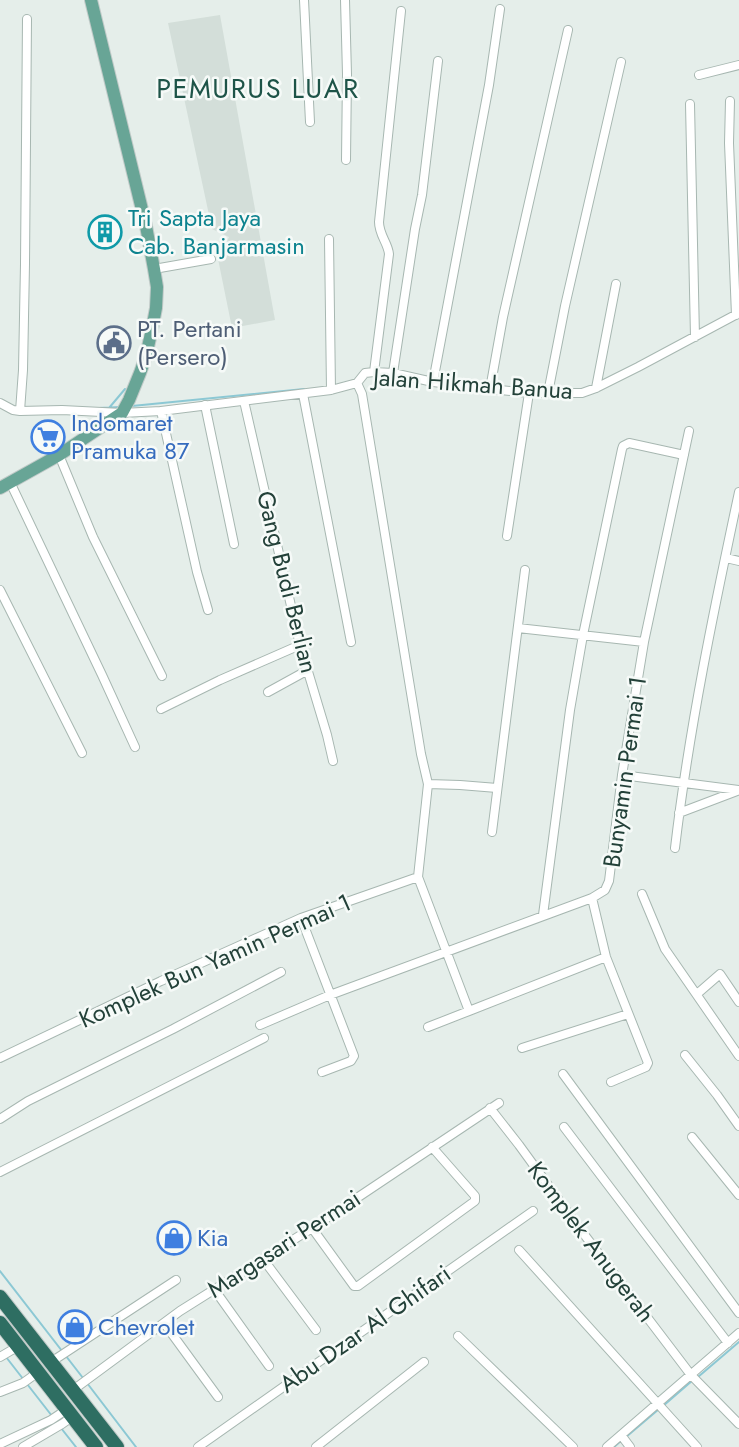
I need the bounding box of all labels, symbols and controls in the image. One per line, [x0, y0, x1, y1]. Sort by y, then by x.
district label: PEMURUS LUAR [156, 69, 360, 108]
place label: Tri Sapta Jaya Cab. Banjarmasin [128, 200, 305, 263]
building icon: Tri Sapta Jaya Cab. Banjarmasin [87, 214, 123, 250]
place label: PT. Pertani (Persero) [137, 311, 242, 374]
public building icon: PT. Pertani (Persero) [96, 325, 132, 361]
street label: Jalan Hikmah Banua [369, 359, 574, 408]
place label: Indomaret Pramuka 87 [71, 405, 190, 468]
supermarket icon: Indomaret Pramuka 87 [30, 419, 66, 455]
street label: Gang Budi Berlian [248, 487, 327, 677]
street label: Bunyamin Permai 1 [594, 674, 655, 870]
street label: Komplek Bun Yamin Permai 1 [73, 885, 357, 1036]
street label: Komplek Anugerah [519, 1154, 664, 1329]
street label: Margasari Permai [200, 1181, 367, 1306]
shop icon: Kia [156, 1220, 192, 1256]
place label: Kia [197, 1220, 228, 1255]
street label: Abu Dzar Al Ghifari [272, 1256, 458, 1401]
shop icon: Chevrolet [57, 1309, 93, 1345]
place label: Chevrolet [98, 1309, 194, 1344]

